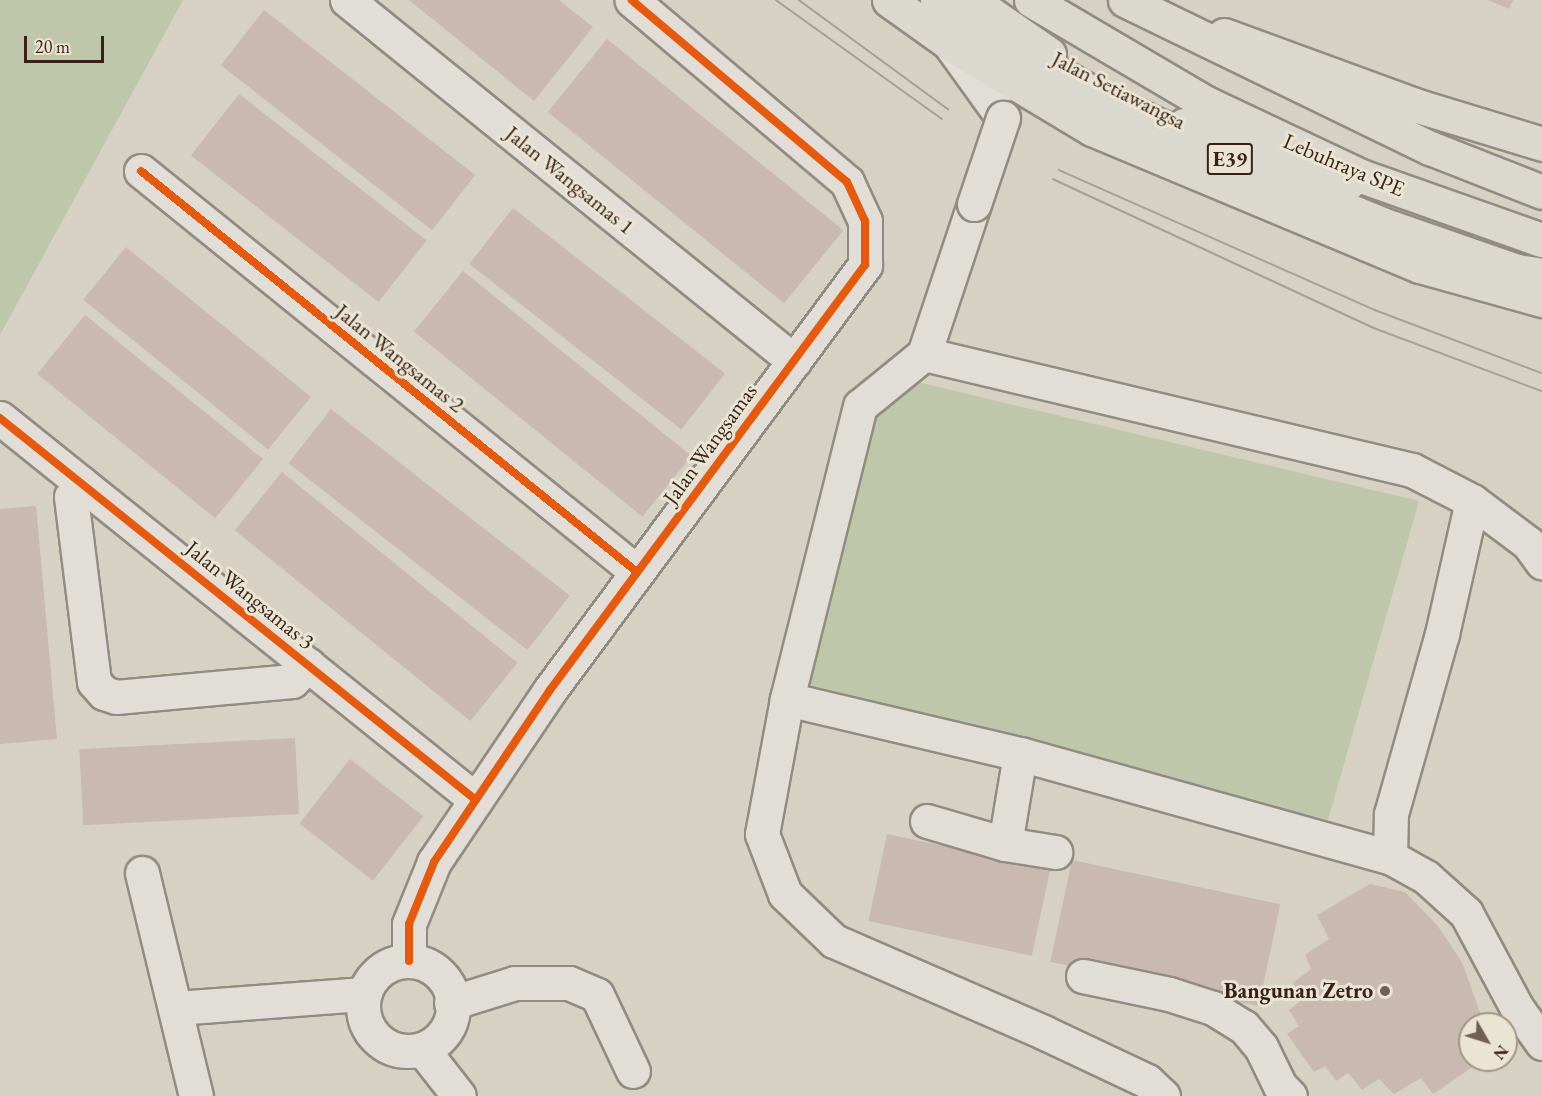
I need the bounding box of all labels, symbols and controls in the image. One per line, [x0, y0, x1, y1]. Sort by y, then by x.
scale bar [27, 24, 106, 62]
text: 20 m [35, 35, 70, 58]
street label: Jalan Setiawangsa [1048, 45, 1190, 135]
street label: Jalan Wangsamas 1 [500, 120, 640, 240]
street label: Lebuhraya SPE [1280, 128, 1408, 202]
road number: E39 [1206, 141, 1254, 177]
street label: Jalan Wangsamas 2 [330, 298, 470, 418]
street label: Jalan Wangsamas [657, 378, 763, 510]
street label: Jalan Wangsamas 3 [180, 535, 320, 655]
place label: Bangunan Zetro [1224, 978, 1373, 1004]
marker: Bangunan Zetro [1378, 984, 1392, 998]
north arrow [1458, 1012, 1518, 1072]
text: N [1489, 1041, 1513, 1064]

